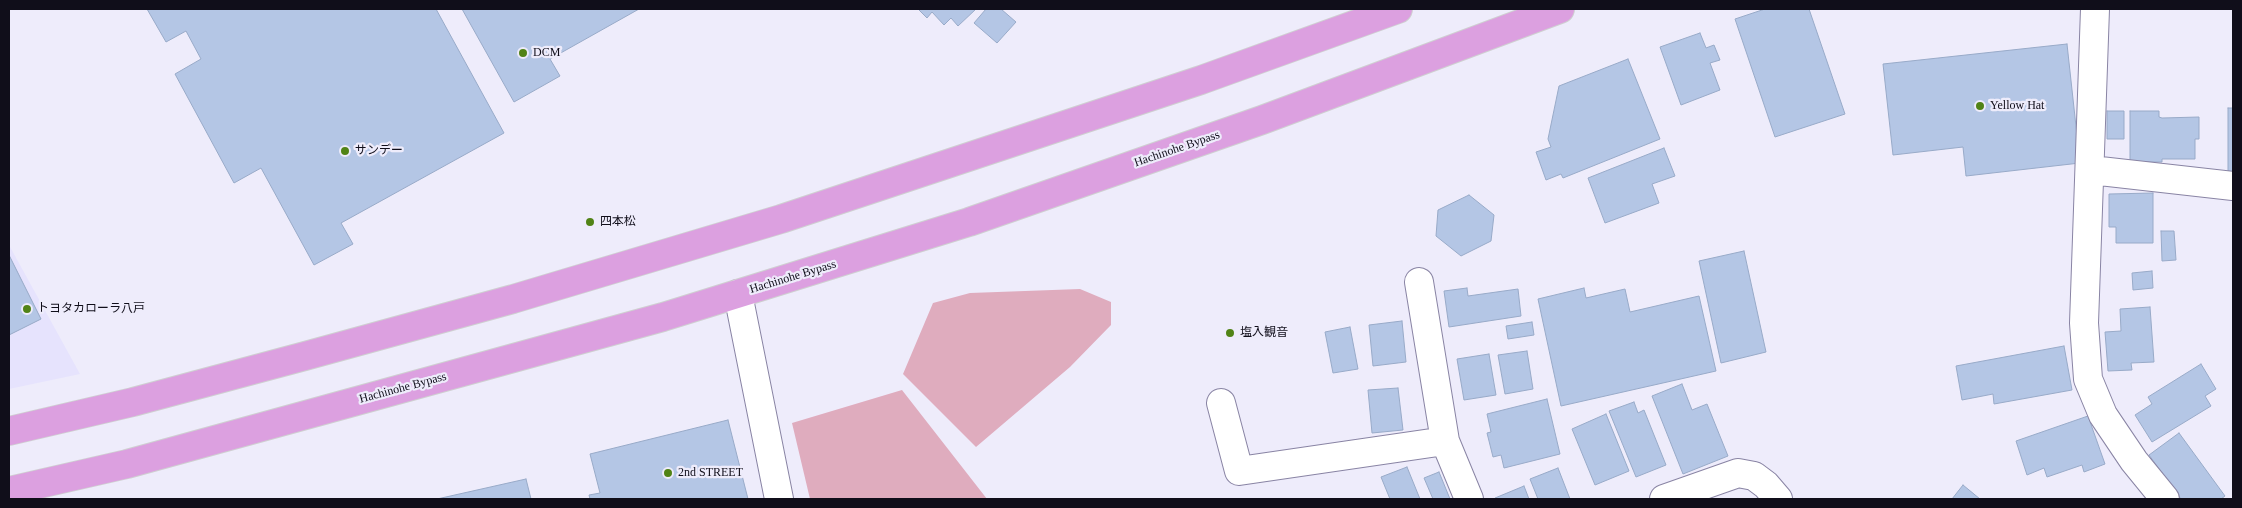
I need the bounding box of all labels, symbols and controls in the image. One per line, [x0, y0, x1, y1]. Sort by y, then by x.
place label: DCM [533, 46, 560, 60]
marker: DCM [517, 47, 529, 59]
place label: Yellow Hat [1990, 99, 2044, 113]
marker: Yellow Hat [1974, 100, 1986, 112]
street label: Hachinohe Bypass [1132, 128, 1222, 170]
place label: サンデー [355, 144, 403, 158]
marker: サンデー [339, 145, 351, 157]
place label: 四本松 [600, 215, 636, 229]
marker: 四本松 [584, 216, 596, 228]
street label: Hachinohe Bypass [748, 257, 838, 297]
place label: トヨタカローラ八戸 [37, 302, 145, 316]
marker: トヨタカローラ八戸 [21, 303, 33, 315]
place label: 塩入観音 [1240, 326, 1288, 340]
marker: 塩入観音 [1224, 327, 1236, 339]
street label: Hachinohe Bypass [358, 369, 448, 407]
place label: 2nd STREET [678, 466, 743, 480]
marker: 2nd STREET [662, 467, 674, 479]

